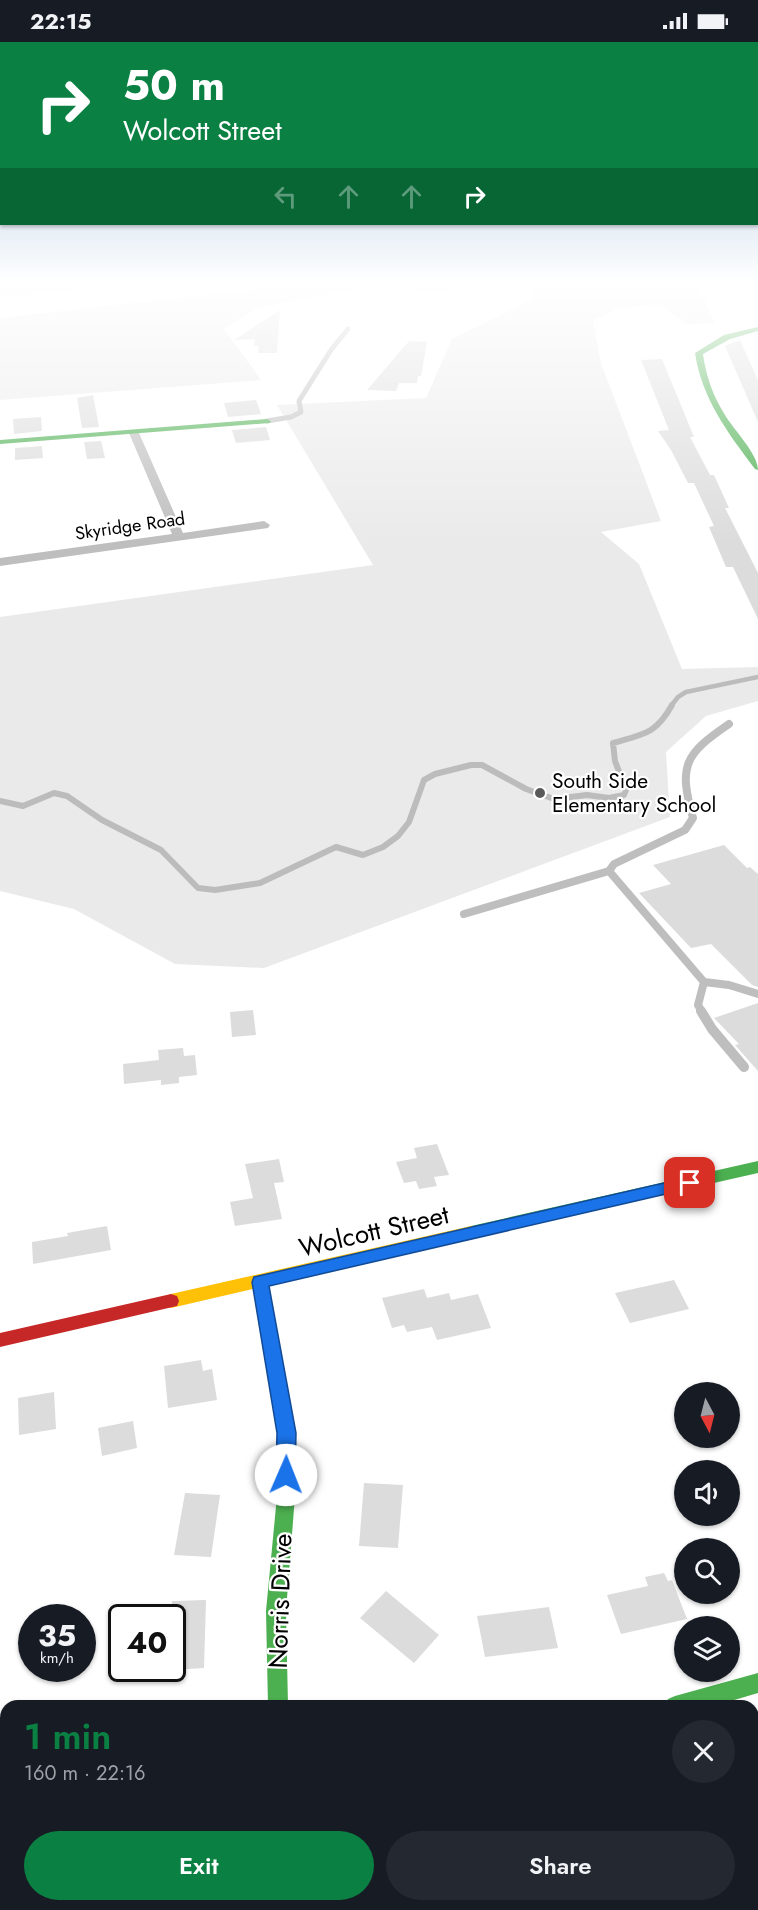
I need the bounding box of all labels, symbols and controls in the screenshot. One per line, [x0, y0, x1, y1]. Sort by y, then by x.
text: 22:15 [30, 5, 91, 37]
text: 50 m [123, 55, 225, 116]
icon: right [24, 66, 102, 144]
text: Wolcott Street [123, 111, 282, 150]
icon: left [269, 180, 302, 213]
icon: ahead [332, 180, 365, 213]
icon: ahead [395, 180, 428, 213]
icon: right [458, 180, 491, 213]
street label: Skyridge Road [73, 505, 187, 547]
place label: South Side Elementary School [552, 766, 716, 820]
marker: South Side Elementary School [533, 786, 547, 800]
pin [664, 1157, 715, 1208]
icon: arrive [673, 1166, 706, 1199]
street label: Wolcott Street [295, 1195, 453, 1267]
north arrow [674, 1382, 740, 1448]
map controls [674, 1382, 740, 1682]
position arrow [254, 1443, 318, 1507]
button: sound [674, 1460, 740, 1526]
street label: Norris Drive [259, 1533, 301, 1669]
button: search [674, 1538, 740, 1604]
speed limit sign: 40 [108, 1604, 186, 1682]
text: 35 [38, 1614, 76, 1657]
button: layers [674, 1616, 740, 1682]
text: km/h [40, 1647, 74, 1669]
text: 1 min [24, 1710, 111, 1762]
button: close [672, 1720, 735, 1783]
text: 160 m · 22:16 [24, 1759, 145, 1788]
button: Exit [24, 1831, 374, 1900]
button: Share [386, 1831, 735, 1900]

